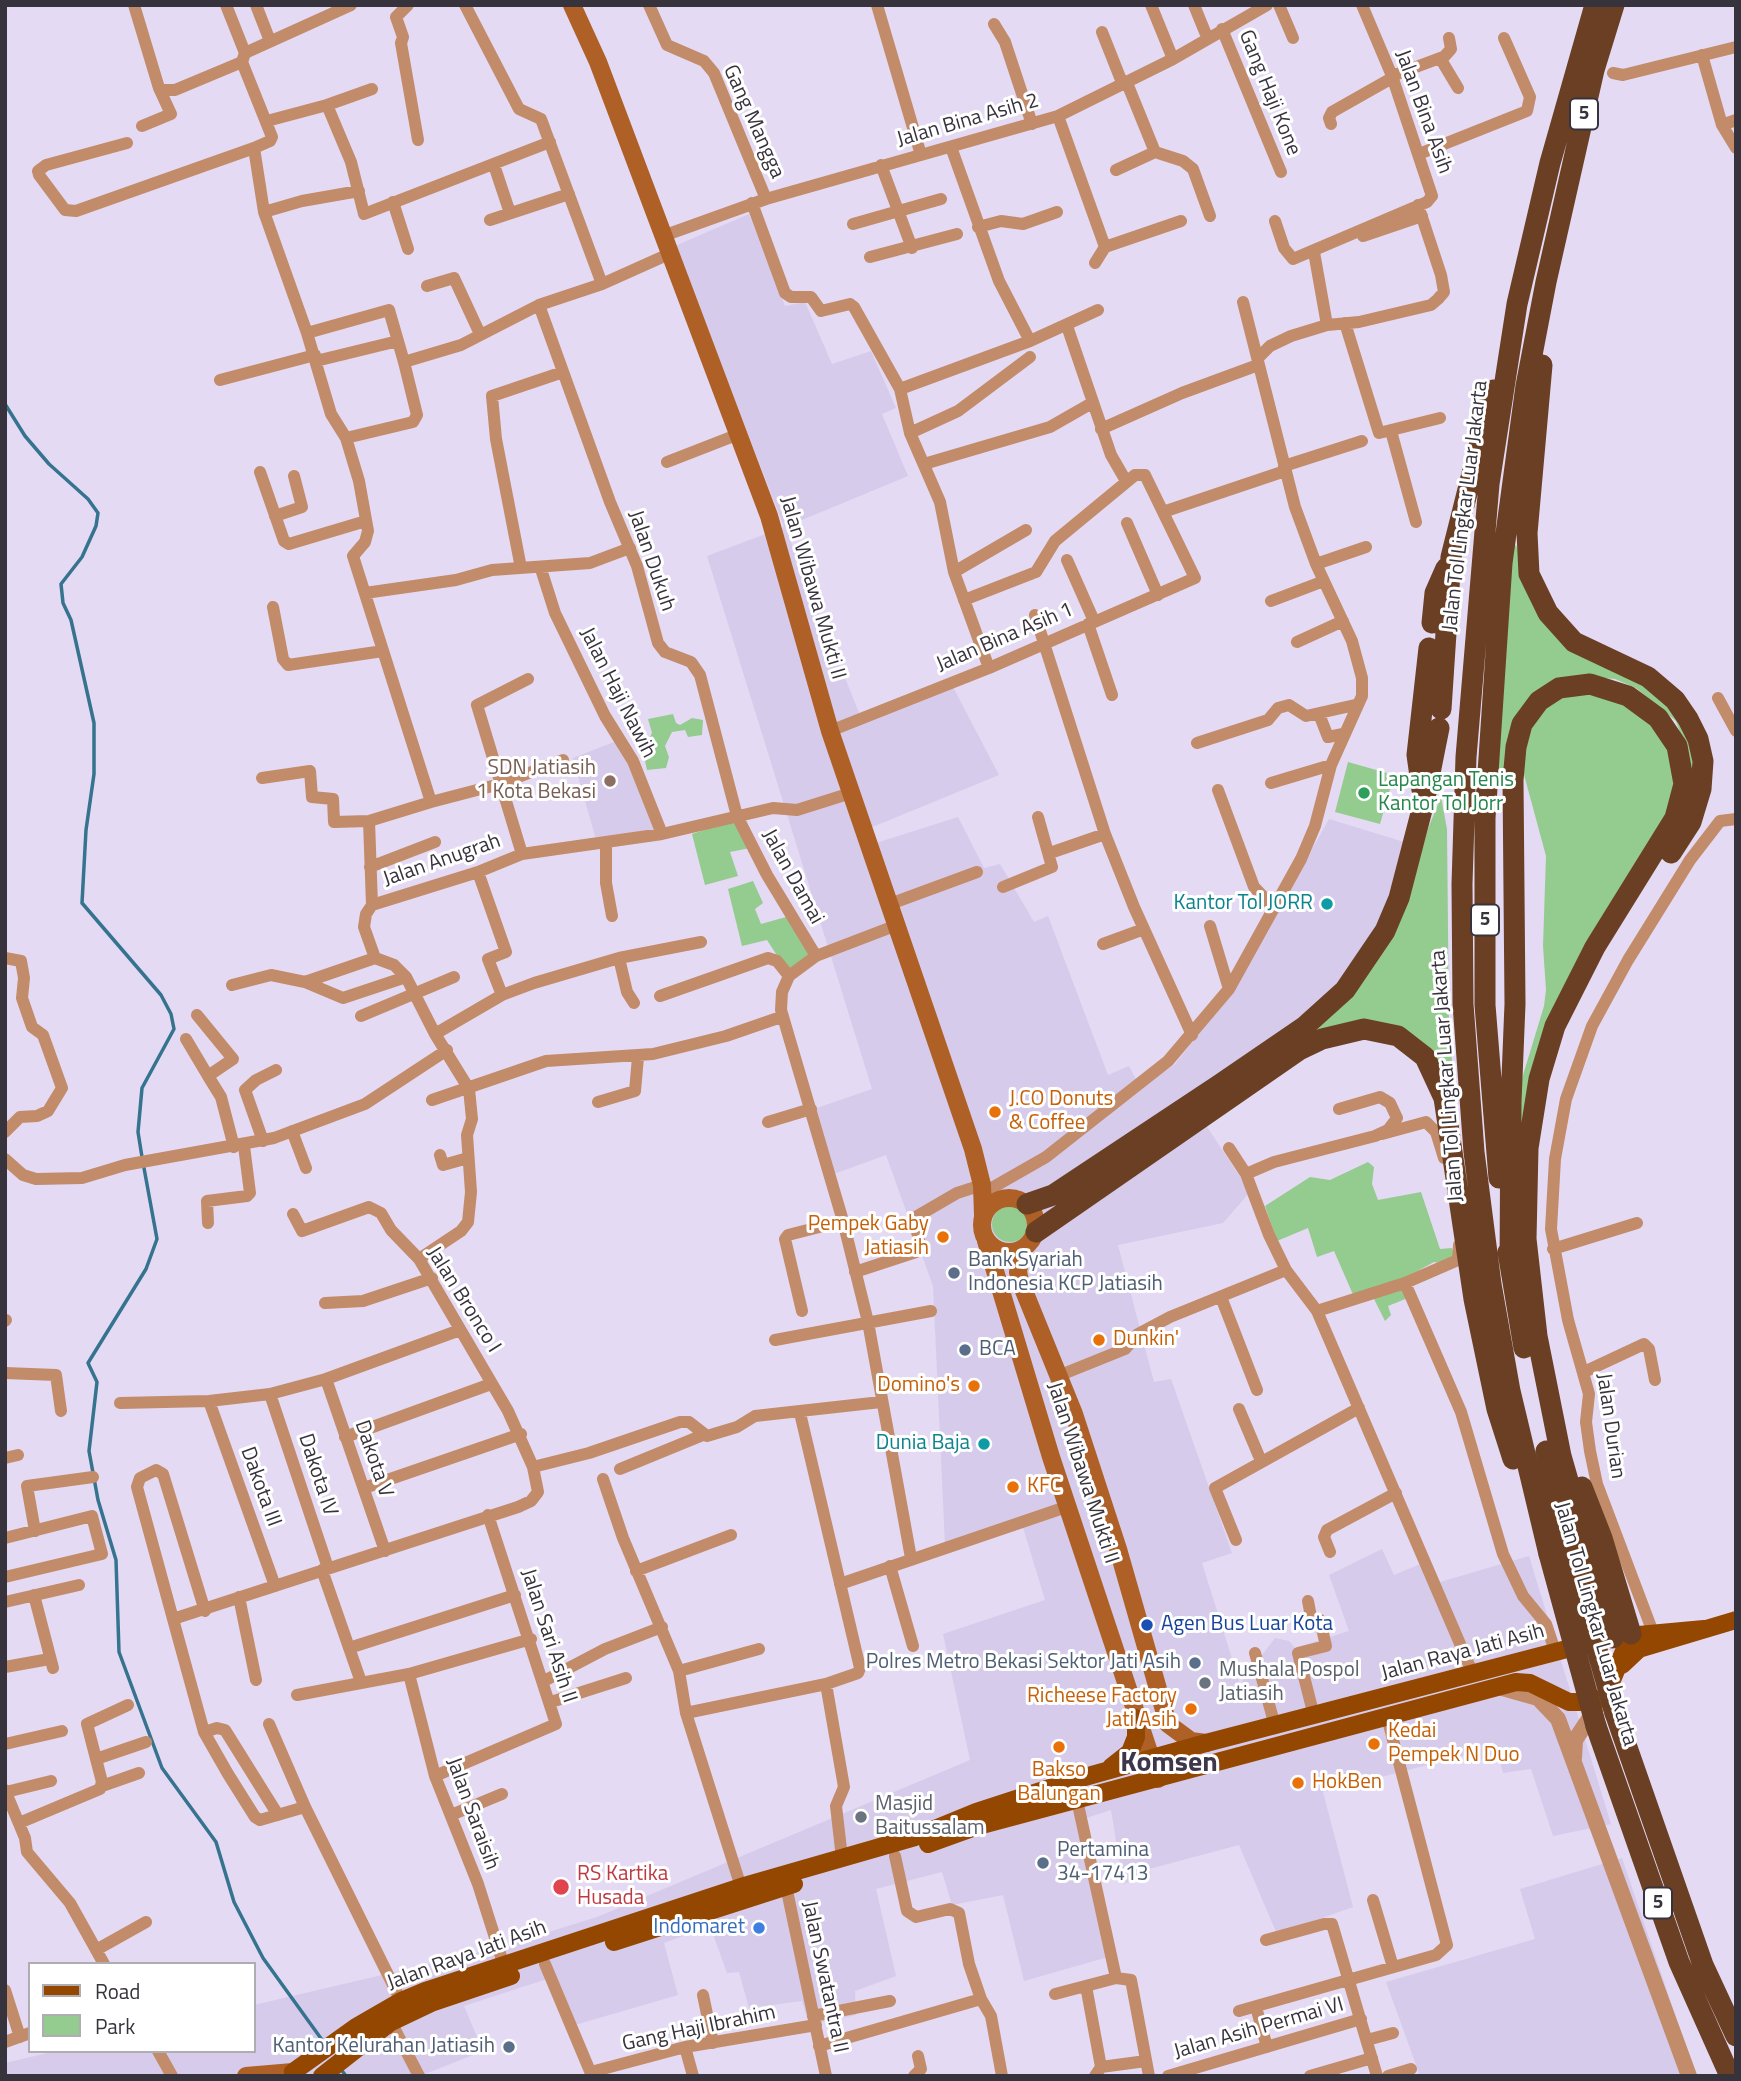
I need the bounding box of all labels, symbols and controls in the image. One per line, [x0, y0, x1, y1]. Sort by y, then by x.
street label: Gang Haji Kone [1232, 26, 1306, 160]
street label: Jalan Bina Asih [1389, 47, 1457, 177]
street label: Gang Mangga [717, 61, 789, 183]
street label: Jalan Bina Asih 2 [894, 89, 1042, 153]
road number: 5 [1570, 98, 1598, 130]
street label: Jalan Tol Lingkar Luar Jakarta [1438, 379, 1494, 633]
street label: Jalan Wibawa Mukti II [774, 493, 850, 683]
street label: Jalan Dukuh [622, 507, 680, 615]
street label: Jalan Bina Asih 1 [933, 598, 1077, 678]
street label: Jalan Haji Nawih [573, 624, 661, 762]
place label: SDN Jatiasih 1 Kota Bekasi [476, 756, 596, 806]
place label: Lapangan Tenis Kantor Tol Jorr [1378, 768, 1514, 818]
marker: SDN Jatiasih 1 Kota Bekasi [602, 773, 618, 789]
marker: Lapangan Tenis Kantor Tol Jorr [1356, 785, 1372, 801]
street label: Jalan Damai [756, 825, 828, 929]
street label: Jalan Anugrah [380, 829, 504, 893]
place label: Kantor Tol JORR [1173, 891, 1313, 917]
marker: Kantor Tol JORR [1319, 896, 1335, 912]
road number: 5 [1471, 904, 1499, 936]
street label: Jalan Tol Lingkar Luar Jakarta [1427, 949, 1469, 1203]
place label: J.CO Donuts & Coffee [1009, 1087, 1113, 1137]
marker: J.CO Donuts & Coffee [987, 1104, 1003, 1120]
place label: Pempek Gaby Jatiasih [808, 1212, 929, 1262]
marker: Pempek Gaby Jatiasih [935, 1229, 951, 1245]
street label: Jalan Bronco I [420, 1242, 506, 1358]
place label: Bank Syariah Indonesia KCP Jatiasih [968, 1248, 1163, 1298]
marker: Bank Syariah Indonesia KCP Jatiasih [946, 1265, 962, 1281]
place label: Dunkin' [1113, 1327, 1179, 1353]
marker: Dunkin' [1091, 1332, 1107, 1348]
place label: BCA [979, 1337, 1016, 1363]
marker: BCA [957, 1342, 973, 1358]
street label: Jalan Durian [1590, 1372, 1630, 1480]
place label: Domino's [877, 1373, 960, 1399]
marker: Domino's [966, 1378, 982, 1394]
street label: Jalan Wibawa Mukti II [1041, 1379, 1123, 1567]
street label: Dakota V [348, 1417, 398, 1501]
street label: Dakota IV [292, 1431, 342, 1519]
place label: Dunia Baja [876, 1431, 970, 1457]
marker: Dunia Baja [976, 1436, 992, 1452]
street label: Dakota III [234, 1444, 286, 1530]
place label: KFC [1027, 1474, 1061, 1500]
marker: KFC [1005, 1479, 1021, 1495]
street label: Jalan Tol Lingkar Luar Jakarta [1548, 1499, 1642, 1749]
street label: Jalan Sari Asih II [514, 1566, 582, 1706]
place label: Agen Bus Luar Kota [1161, 1612, 1333, 1638]
marker: Agen Bus Luar Kota [1139, 1617, 1155, 1633]
street label: Jalan Raya Jati Asih [1379, 1619, 1547, 1687]
place label: Polres Metro Bekasi Sektor Jati Asih [866, 1650, 1181, 1676]
marker: Polres Metro Bekasi Sektor Jati Asih [1187, 1655, 1203, 1671]
place label: Mushala Pospol Jatiasih [1219, 1658, 1360, 1708]
marker: Mushala Pospol Jatiasih [1197, 1675, 1213, 1691]
place label: Richeese Factory Jati Asih [1027, 1684, 1177, 1734]
marker: Richeese Factory Jati Asih [1183, 1701, 1199, 1717]
place label: Kedai Pempek N Duo [1388, 1719, 1519, 1769]
marker: Kedai Pempek N Duo [1366, 1736, 1382, 1752]
marker: Bakso Balungan [1051, 1739, 1067, 1755]
district label: Komsen [1120, 1747, 1218, 1781]
street label: Jalan Saraisih [440, 1754, 504, 1874]
place label: Bakso Balungan [1017, 1758, 1101, 1808]
place label: HokBen [1312, 1770, 1382, 1796]
marker: HokBen [1290, 1775, 1306, 1791]
place label: Masjid Baitussalam [875, 1792, 985, 1842]
marker: Masjid Baitussalam [853, 1809, 869, 1825]
place label: Pertamina 34-17413 [1057, 1838, 1149, 1888]
marker: Pertamina 34-17413 [1035, 1855, 1051, 1871]
place label: RS Kartika Husada [577, 1862, 668, 1912]
marker: RS Kartika Husada [551, 1877, 571, 1897]
road number: 5 [1644, 1887, 1672, 1918]
street label: Jalan Swatantra II [796, 1899, 852, 2055]
street label: Jalan Raya Jati Asih [384, 1915, 550, 1997]
place label: Indomaret [653, 1915, 745, 1941]
marker: Indomaret [751, 1920, 767, 1936]
legend [28, 1962, 256, 2053]
text: Road [95, 1975, 140, 2007]
street label: Jalan Asih Permai VI [1171, 1993, 1347, 2065]
street label: Gang Haji Ibrahim [620, 2000, 778, 2058]
text: Park [95, 2010, 135, 2042]
place label: Kantor Kelurahan Jatiasih [273, 2034, 495, 2060]
marker: Kantor Kelurahan Jatiasih [501, 2039, 517, 2055]

